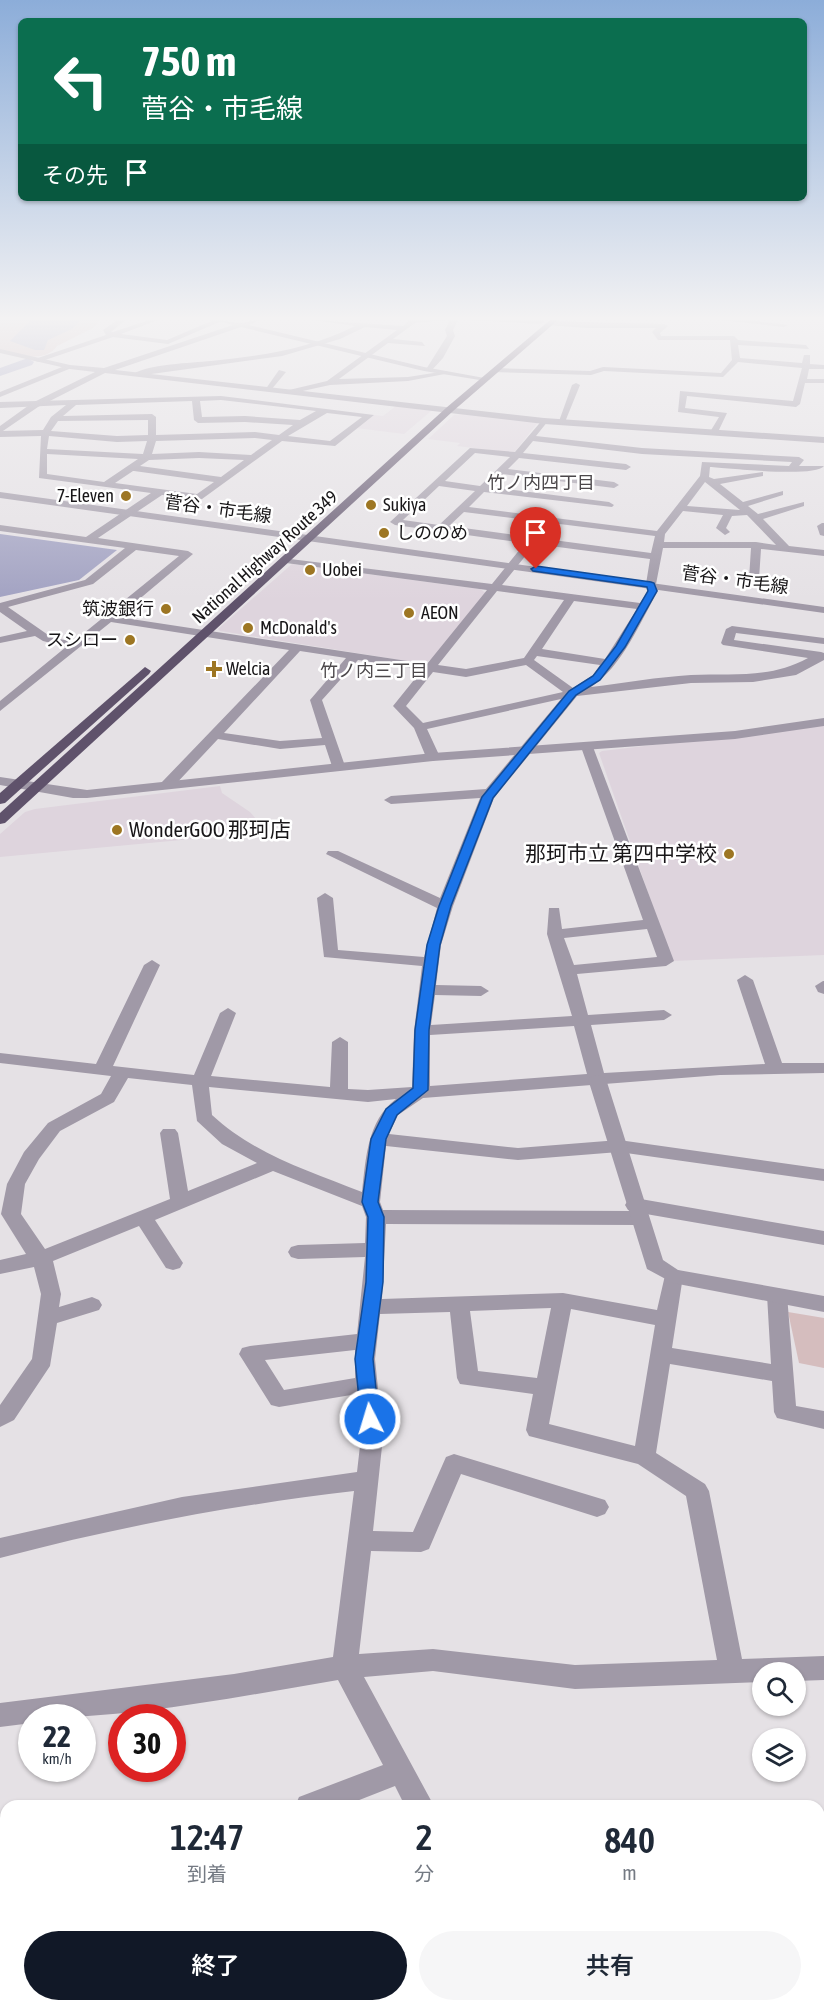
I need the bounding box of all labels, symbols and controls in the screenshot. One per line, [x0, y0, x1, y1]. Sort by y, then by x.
text: 750 m [141, 37, 236, 85]
icon: left [42, 42, 120, 120]
text: 菅谷・市毛線 [141, 93, 303, 124]
icon: arrive [120, 156, 153, 189]
text: その先 [42, 162, 108, 188]
district label: 竹ノ内四丁目 [487, 472, 595, 493]
place label: 7-Eleven [57, 485, 114, 506]
street label: National Highway Route 349 [188, 486, 342, 627]
marker: 7-Eleven [119, 489, 133, 503]
street label: 菅谷・市毛線 [163, 491, 273, 526]
place label: Sukiya [383, 494, 426, 515]
marker: Sukiya [364, 498, 378, 512]
pin [510, 507, 561, 569]
icon: arrive [519, 516, 552, 549]
place label: しののめ [396, 522, 468, 543]
marker: しののめ [377, 526, 391, 540]
place label: Uobei [322, 559, 362, 580]
street label: 菅谷・市毛線 [680, 562, 790, 597]
marker: Uobei [303, 563, 317, 577]
place label: 筑波銀行 [82, 598, 154, 619]
marker: 筑波銀行 [159, 602, 173, 616]
place label: AEON [421, 602, 459, 623]
marker: AEON [402, 606, 416, 620]
place label: McDonald's [260, 617, 337, 638]
marker: McDonald's [241, 621, 255, 635]
place label: スシロー [46, 629, 118, 650]
marker: スシロー [123, 633, 137, 647]
place label: Welcia [226, 658, 270, 679]
district label: 竹ノ内三丁目 [320, 660, 428, 681]
marker: Welcia [207, 662, 221, 676]
place label: WonderGOO 那珂店 [129, 817, 291, 841]
marker: WonderGOO 那珂店 [110, 823, 124, 837]
place label: 那珂市立 第四中学校 [525, 841, 717, 865]
marker: 那珂市立 第四中学校 [722, 847, 736, 861]
position arrow [338, 1387, 402, 1451]
map controls [752, 1662, 806, 1782]
button: search [752, 1662, 806, 1716]
speed limit sign: 30 [108, 1704, 186, 1782]
text: 22 [43, 1719, 71, 1753]
button: layers [752, 1728, 806, 1782]
text: km/h [42, 1750, 72, 1767]
text: 12:47 [170, 1816, 244, 1858]
text: 2 [416, 1816, 433, 1858]
text: 840 [604, 1819, 655, 1861]
text: m [622, 1861, 637, 1884]
text: 到着 [187, 1862, 227, 1885]
text: 分 [414, 1862, 434, 1885]
button: 終了 [24, 1931, 407, 2000]
button: 共有 [419, 1931, 801, 2000]

